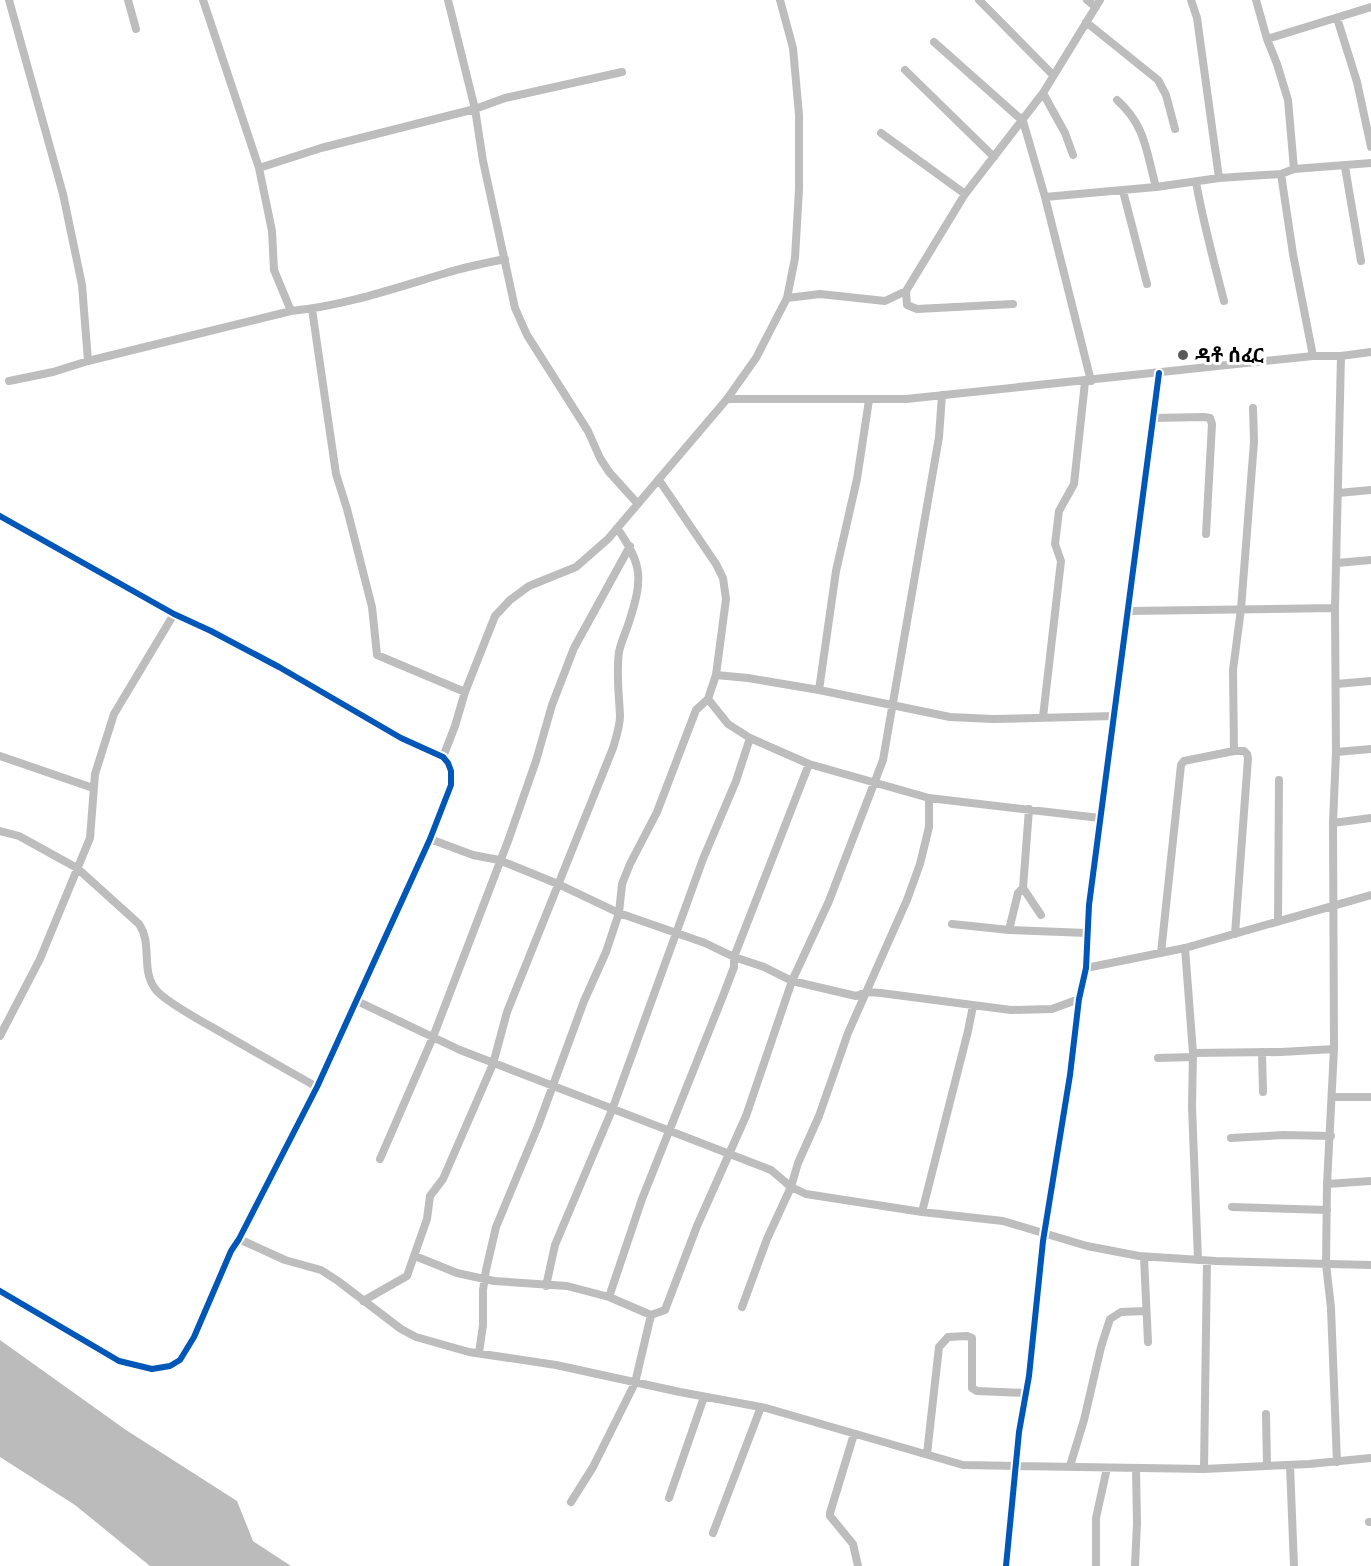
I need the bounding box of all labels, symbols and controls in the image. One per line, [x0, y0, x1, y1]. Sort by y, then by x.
place label: ዳቶ ሰፈር [1195, 343, 1264, 367]
marker: ዳቶ ሰፈር [1176, 348, 1190, 362]

